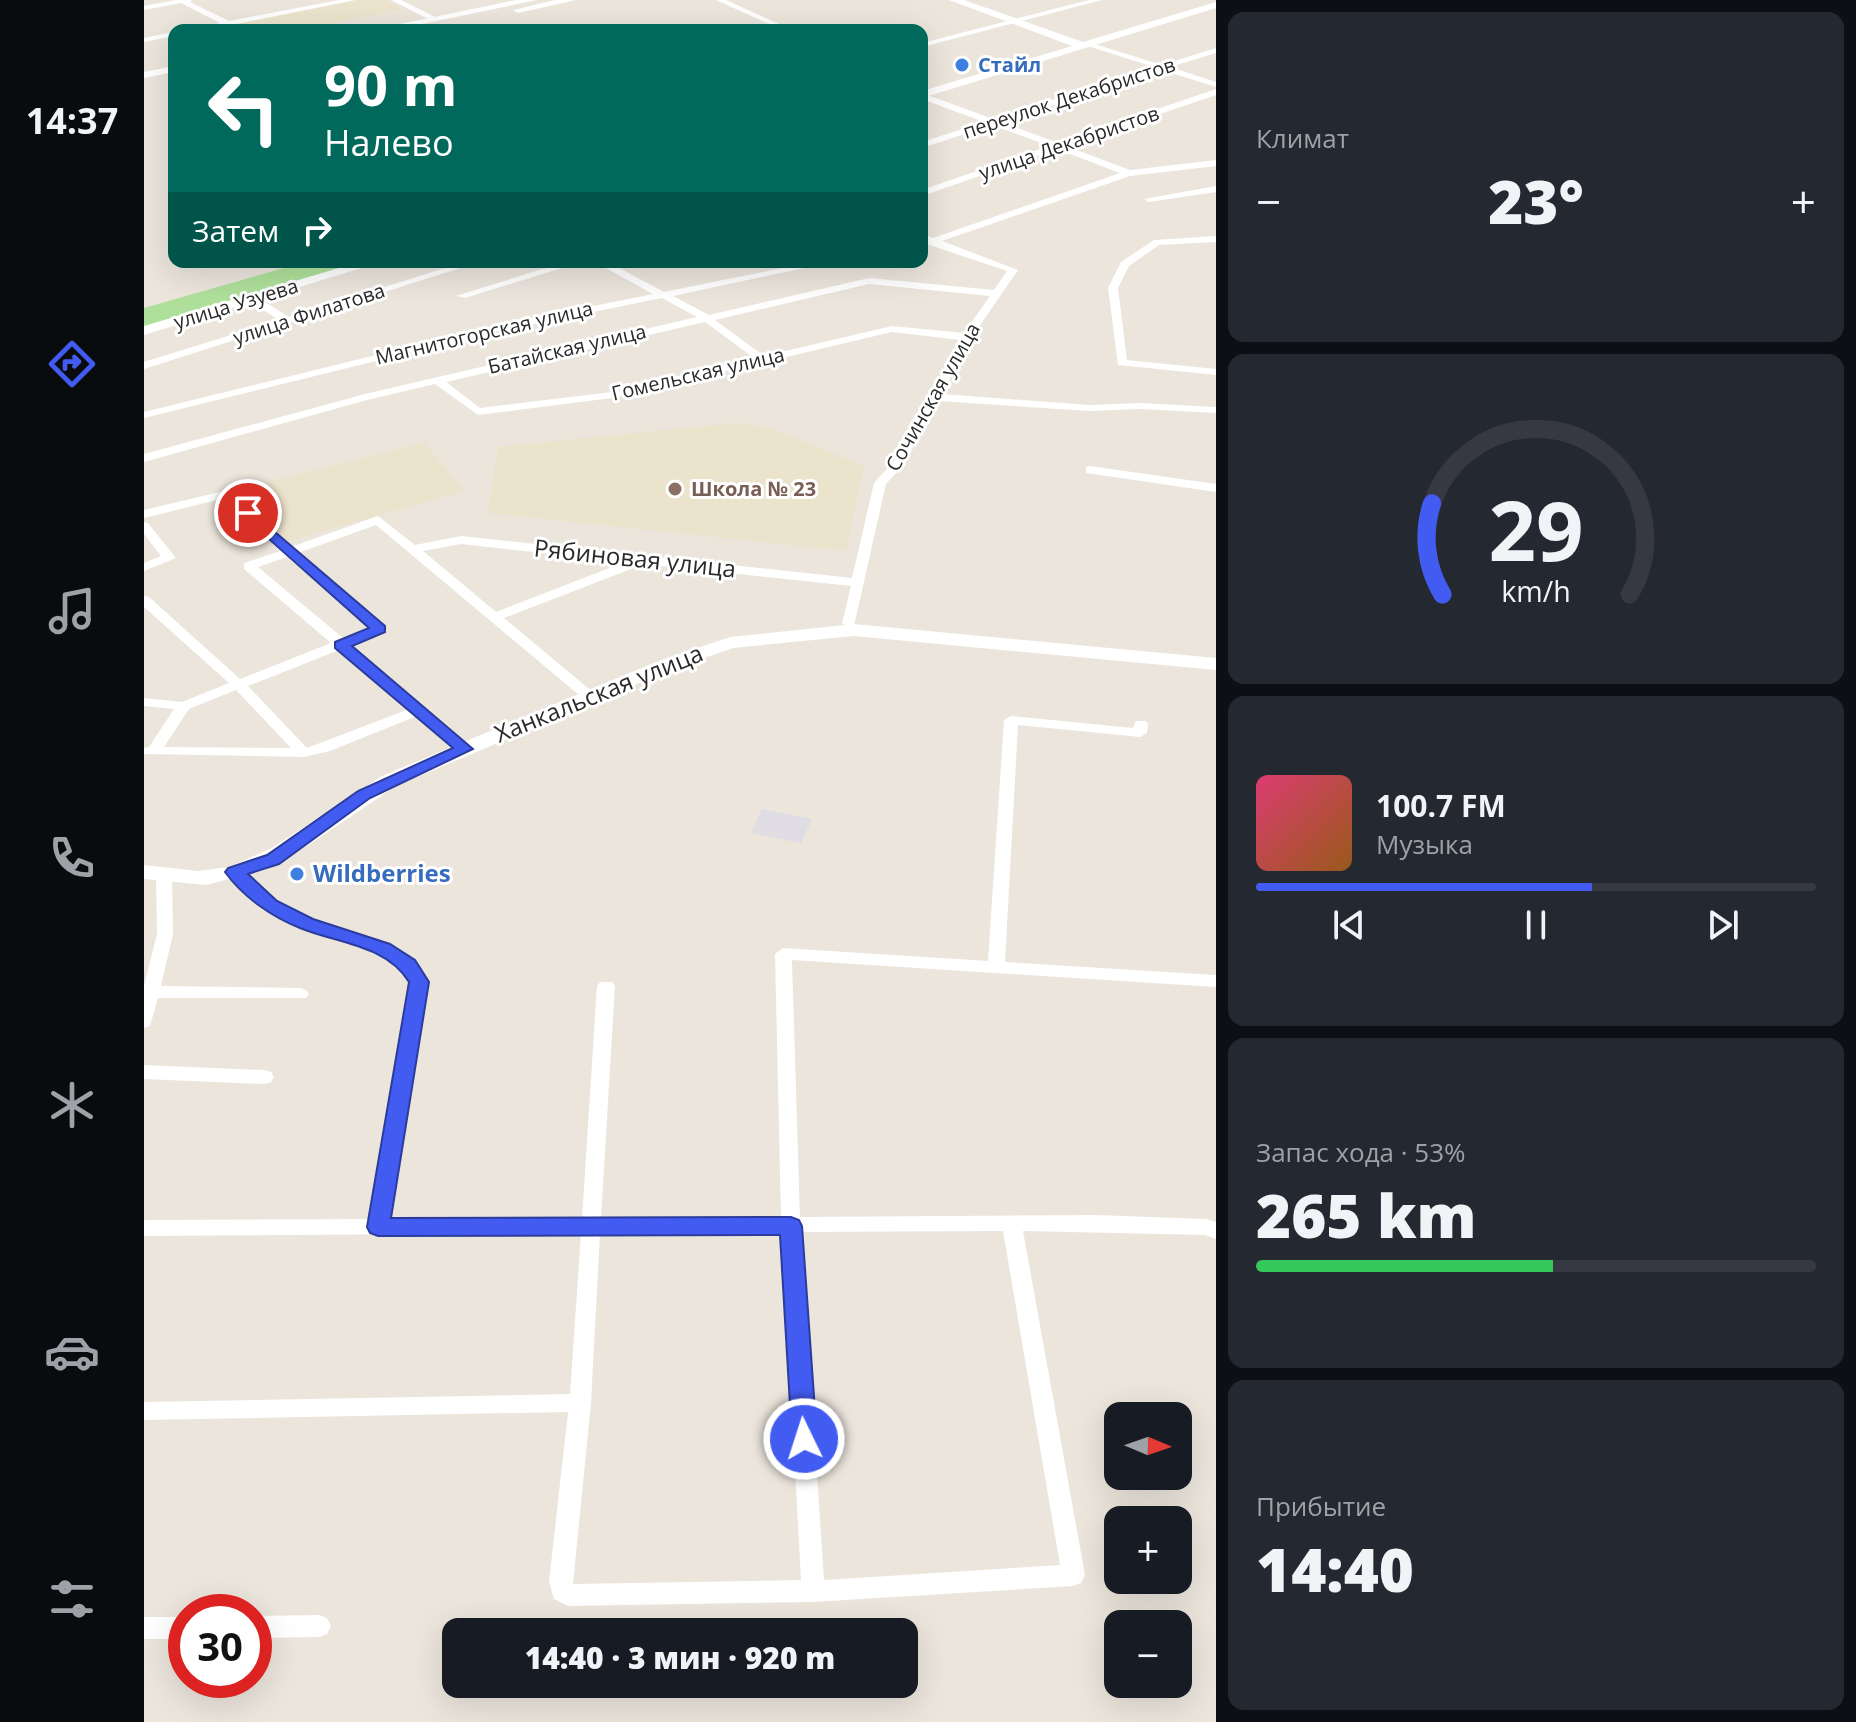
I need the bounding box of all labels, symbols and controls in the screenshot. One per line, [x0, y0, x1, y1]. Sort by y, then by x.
text: 90 m [324, 46, 458, 122]
street label: переулок Декабристов [959, 50, 1179, 145]
place label: Стайл [978, 51, 1041, 78]
icon: left [192, 56, 296, 160]
marker: Стайл [953, 56, 971, 74]
text: 14:37 [26, 96, 118, 145]
street label: улица Декабристов [975, 99, 1162, 186]
text: Налево [324, 118, 454, 167]
text: Климат [1256, 120, 1349, 156]
text: 23° [1488, 160, 1584, 242]
text: − [1256, 171, 1281, 231]
text: + [1791, 171, 1816, 231]
icon: right [295, 208, 339, 252]
text: Затем [192, 210, 279, 251]
street label: улица Узуева [170, 272, 301, 335]
street label: улица Филатова [229, 276, 388, 351]
street label: Магнитогорская улица [372, 294, 595, 371]
street label: Батайская улица [485, 317, 649, 380]
street label: Сочинская улица [879, 318, 986, 476]
icon: directions [44, 336, 100, 392]
street label: Гомельская улица [609, 340, 787, 407]
text: 29 [1488, 472, 1584, 585]
place label: Школа № 23 [691, 475, 816, 502]
pin [214, 479, 282, 547]
marker: Школа № 23 [666, 480, 684, 498]
icon: arrive [226, 491, 270, 535]
street label: Рябиновая улица [533, 530, 738, 585]
text: km/h [1501, 571, 1571, 610]
icon: music [44, 583, 100, 639]
street label: Ханкальская улица [489, 636, 708, 750]
text: 100.7 FM [1376, 785, 1506, 826]
text: Музыка [1376, 826, 1473, 862]
icon: phone [44, 830, 100, 886]
place label: Wildberries [313, 856, 451, 889]
marker: Wildberries [288, 865, 306, 883]
icon: previous [1327, 903, 1371, 947]
icon: pause [1514, 903, 1558, 947]
icon: next [1701, 903, 1745, 947]
icon: climate [44, 1077, 100, 1133]
text: Запас хода · 53% [1256, 1134, 1466, 1170]
text: 265 km [1256, 1174, 1477, 1256]
icon: car [44, 1324, 100, 1380]
position arrow [762, 1397, 846, 1481]
north arrow [1104, 1402, 1192, 1490]
map controls [1104, 1402, 1192, 1698]
text: Прибытие [1256, 1488, 1386, 1524]
button: + [1104, 1506, 1192, 1594]
text: 14:40 [1256, 1528, 1414, 1610]
icon: filters [44, 1571, 100, 1627]
speed limit sign: 30 [168, 1594, 272, 1698]
button: − [1104, 1610, 1192, 1698]
text: 14:40 · 3 мин · 920 m [525, 1637, 835, 1678]

